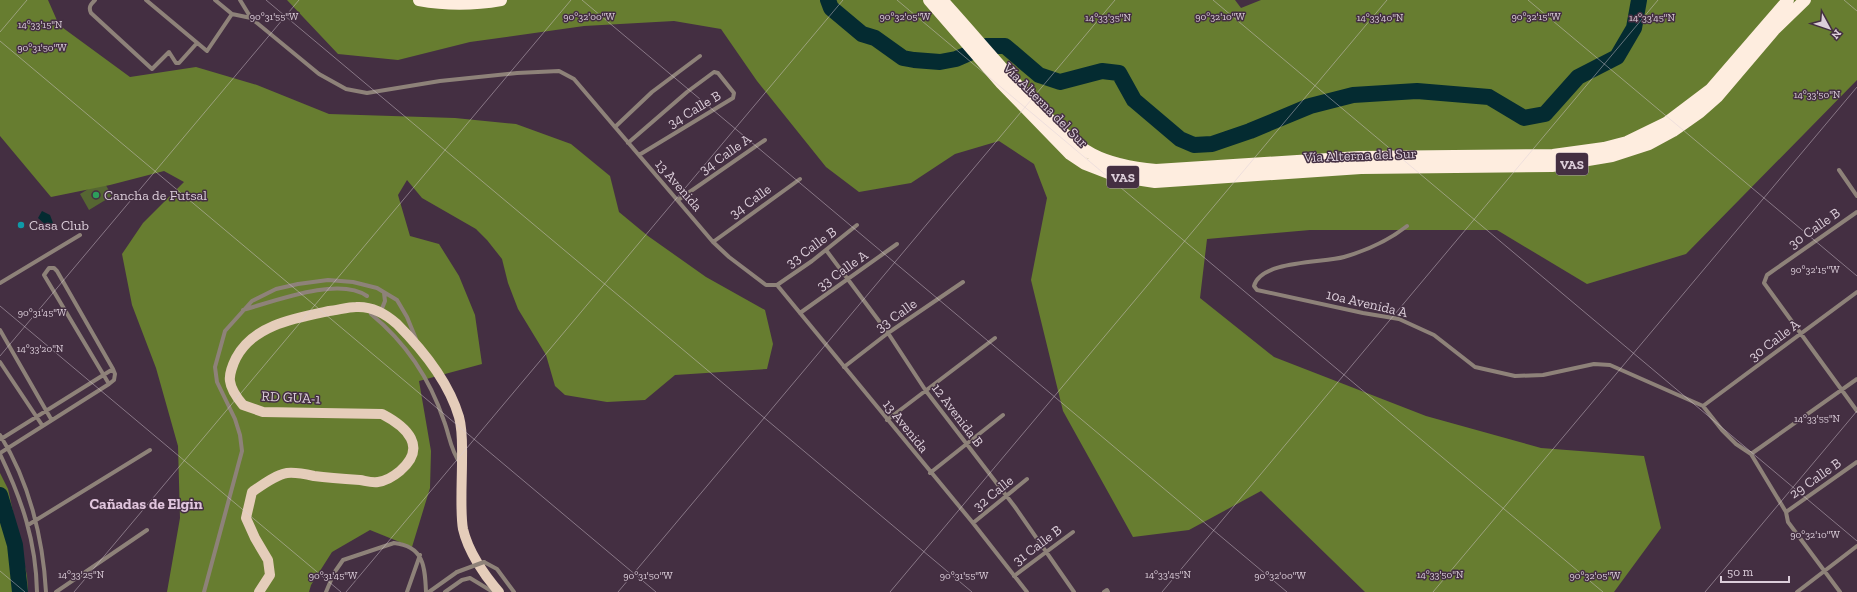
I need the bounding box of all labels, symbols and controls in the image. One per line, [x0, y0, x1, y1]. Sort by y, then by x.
north arrow [1809, 8, 1849, 48]
text: 90°31'55"W [250, 11, 299, 23]
text: 90°32'00"W [563, 11, 615, 23]
text: 90°32'05"W [880, 11, 931, 23]
text: 90°32'10"W [1195, 11, 1245, 23]
text: 90°32'15"W [1512, 11, 1561, 23]
text: 14°33'35"N [1085, 12, 1132, 24]
text: 14°33'40"N [1357, 12, 1404, 24]
text: 14°33'45"N [1629, 12, 1676, 24]
text: 14°33'15"N [18, 19, 63, 31]
text: N [1828, 27, 1844, 42]
text: 90°31'50"W [17, 42, 67, 54]
street label: Vía Alterna del Sur [999, 59, 1092, 151]
street label: 34 Calle B [665, 87, 724, 132]
text: 14°33'50"N [1794, 89, 1841, 101]
street label: 34 Calle A [696, 130, 755, 178]
street label: Vía Alterna del Sur [1302, 145, 1417, 166]
road number: VAS [1556, 153, 1588, 175]
street label: 13 Avenida [651, 156, 706, 215]
road number: VAS [1107, 166, 1139, 188]
street label: 34 Calle [726, 180, 775, 222]
place label: Cancha de Futsal [104, 187, 207, 204]
marker: Cancha de Futsal [91, 190, 101, 200]
street label: 30 Calle B [1785, 204, 1844, 252]
place label: Casa Club [29, 217, 89, 234]
marker: Casa Club [16, 220, 26, 230]
street label: 33 Calle B [783, 223, 840, 271]
street label: 33 Calle A [813, 246, 872, 294]
text: 90°32'15"W [1791, 264, 1840, 276]
street label: 10a Avenida A [1324, 286, 1410, 321]
street label: 33 Calle [872, 295, 921, 336]
text: 90°31'45"W [18, 307, 67, 319]
street label: 30 Calle A [1745, 315, 1804, 365]
text: 14°33'20"N [17, 343, 64, 355]
street label: 12 Avenida B [928, 380, 987, 450]
street label: RD GUA-1 [261, 387, 322, 408]
street label: 13 Avenida [879, 396, 932, 456]
text: 14°33'55"N [1794, 413, 1841, 425]
street label: 29 Calle B [1786, 454, 1844, 502]
street label: 32 Calle [970, 472, 1017, 515]
district label: Cañadas de Elgin [89, 495, 203, 513]
street label: 31 Calle B [1009, 521, 1065, 569]
text: 90°32'10"W [1790, 529, 1840, 541]
scale bar [1721, 558, 1789, 584]
text: 50 m [1727, 565, 1754, 579]
text: 14°33'25"N [58, 569, 105, 581]
text: 14°33'45"N [1145, 569, 1192, 581]
text: 14°33'50"N [1417, 569, 1464, 581]
text: 90°31'45"W [309, 570, 358, 582]
text: 90°31'50"W [623, 570, 673, 582]
text: 90°31'55"W [940, 570, 989, 582]
text: 90°32'00"W [1254, 570, 1306, 582]
text: 90°32'05"W [1570, 570, 1621, 582]

